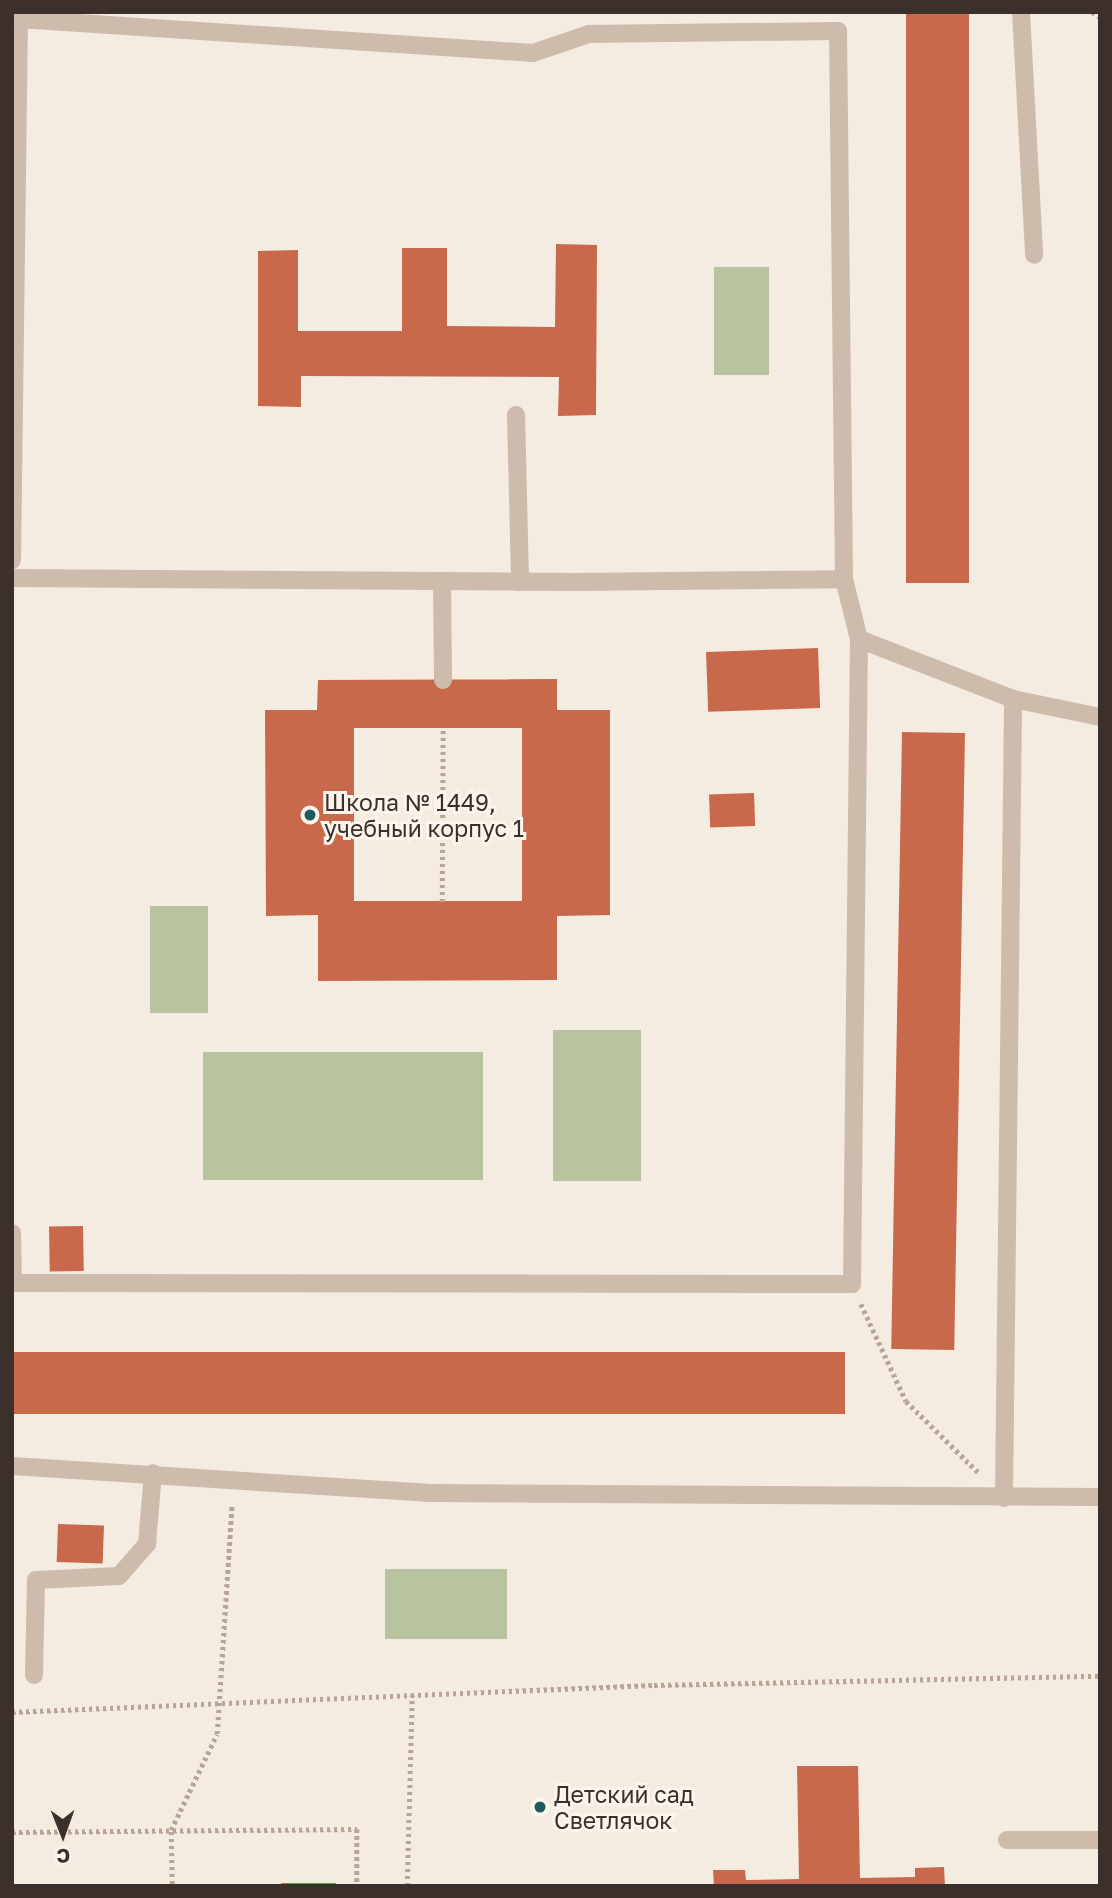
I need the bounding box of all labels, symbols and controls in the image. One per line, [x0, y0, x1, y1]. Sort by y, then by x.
place label: Школа № 1449, учебный корпус 1 [324, 788, 524, 842]
marker: Школа № 1449, учебный корпус 1 [302, 807, 318, 823]
place label: Детский сад Светлячок [554, 1780, 694, 1834]
marker: Детский сад Светлячок [532, 1799, 548, 1815]
north arrow [28, 1800, 98, 1870]
text: С [56, 1845, 70, 1868]

